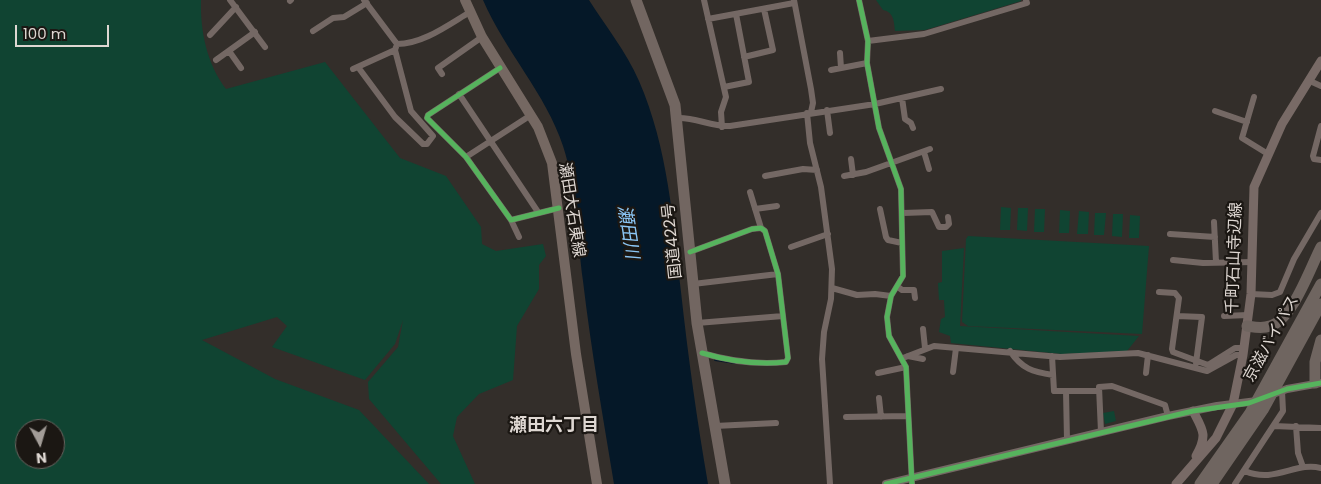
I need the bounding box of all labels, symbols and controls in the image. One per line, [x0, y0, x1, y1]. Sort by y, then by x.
scale bar [18, 15, 111, 47]
text: 100 m [23, 23, 66, 44]
street label: 瀬田大石東線 [554, 161, 588, 259]
street label: 国道422号 [659, 202, 687, 280]
street label: 千町石山寺辺線 [1223, 202, 1247, 314]
water label: 瀬田川 [612, 204, 642, 260]
street label: 京滋バイパス [1240, 292, 1304, 386]
district label: 瀬田六丁目 [509, 415, 599, 437]
north arrow [15, 419, 65, 469]
text: N [35, 447, 48, 468]

